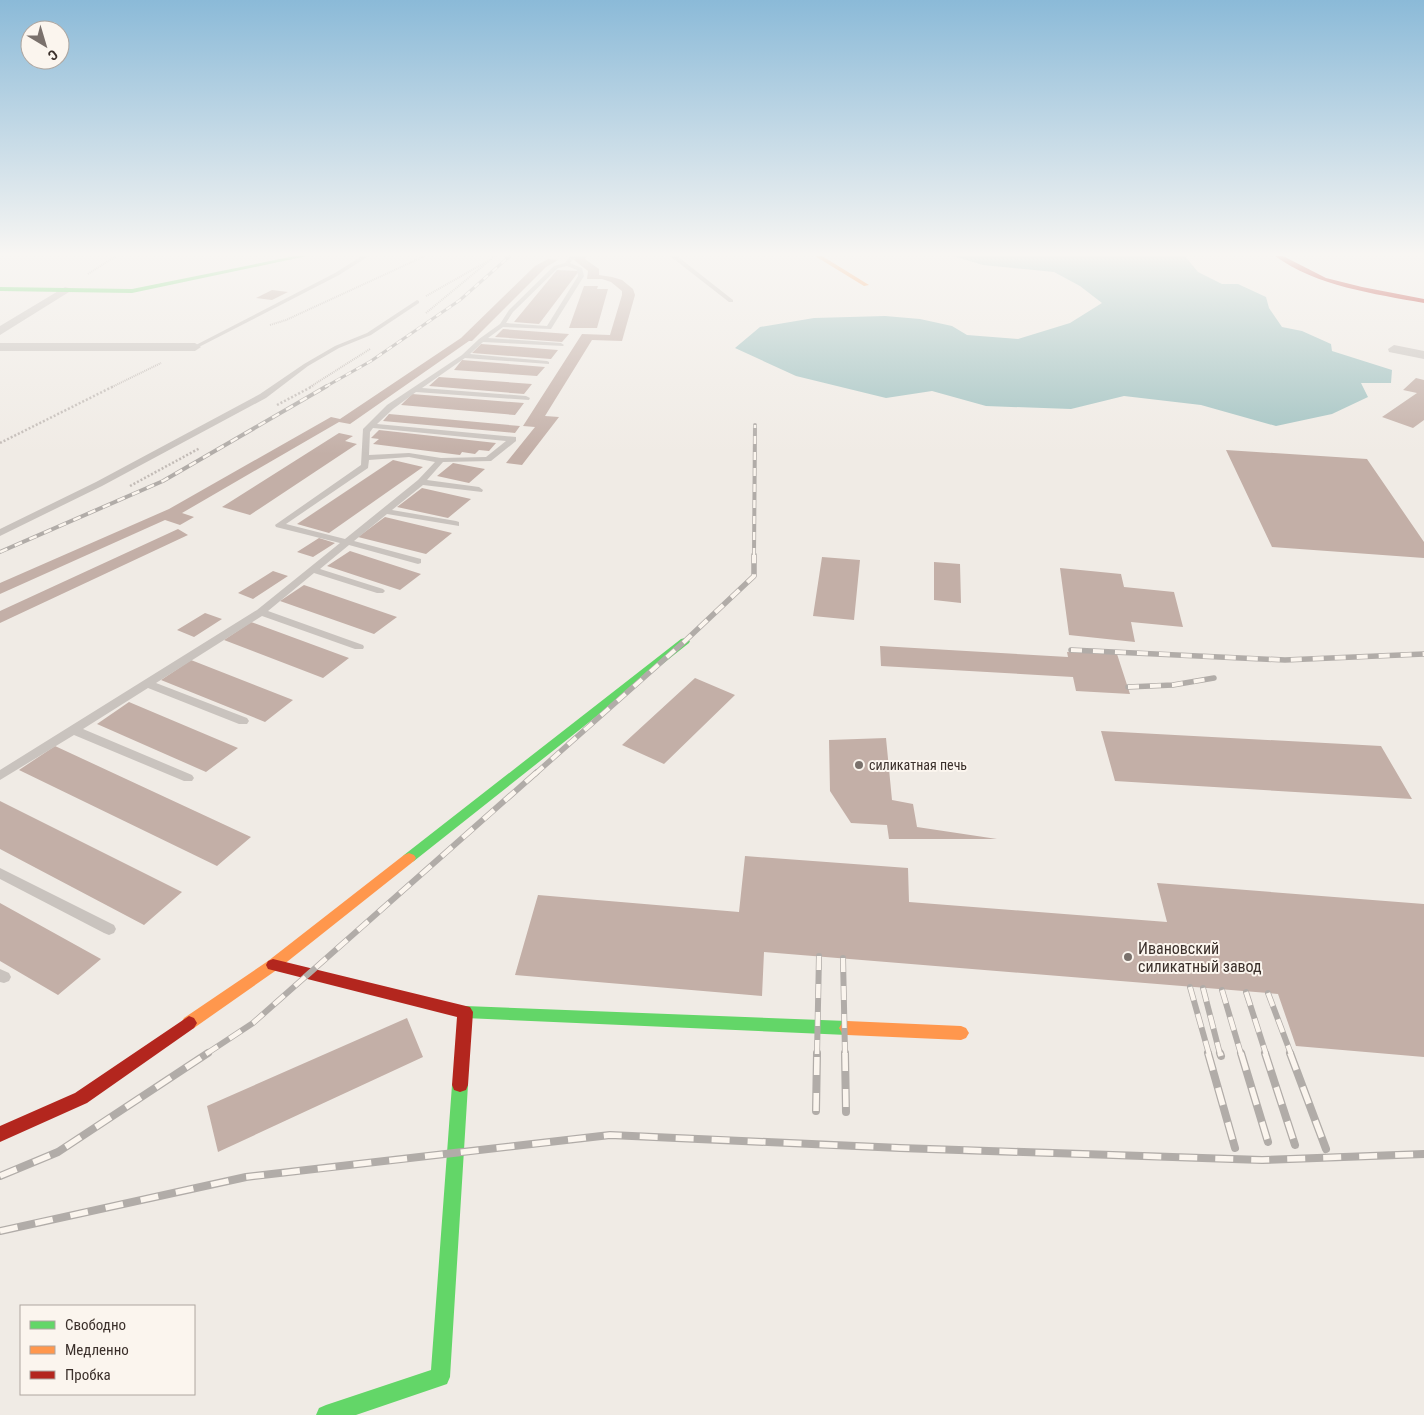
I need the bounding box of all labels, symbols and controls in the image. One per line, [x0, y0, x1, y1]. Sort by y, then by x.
north arrow [20, 20, 70, 70]
text: С [45, 46, 61, 64]
place label: силикатная печь [869, 757, 967, 773]
marker: силикатная печь [853, 759, 865, 771]
place label: Ивановский силикатный завод [1138, 939, 1262, 976]
marker: Ивановский силикатный завод [1122, 951, 1134, 963]
legend [20, 1305, 195, 1395]
text: Свободно [65, 1316, 126, 1334]
text: Медленно [65, 1341, 129, 1359]
text: Пробка [65, 1366, 111, 1384]

